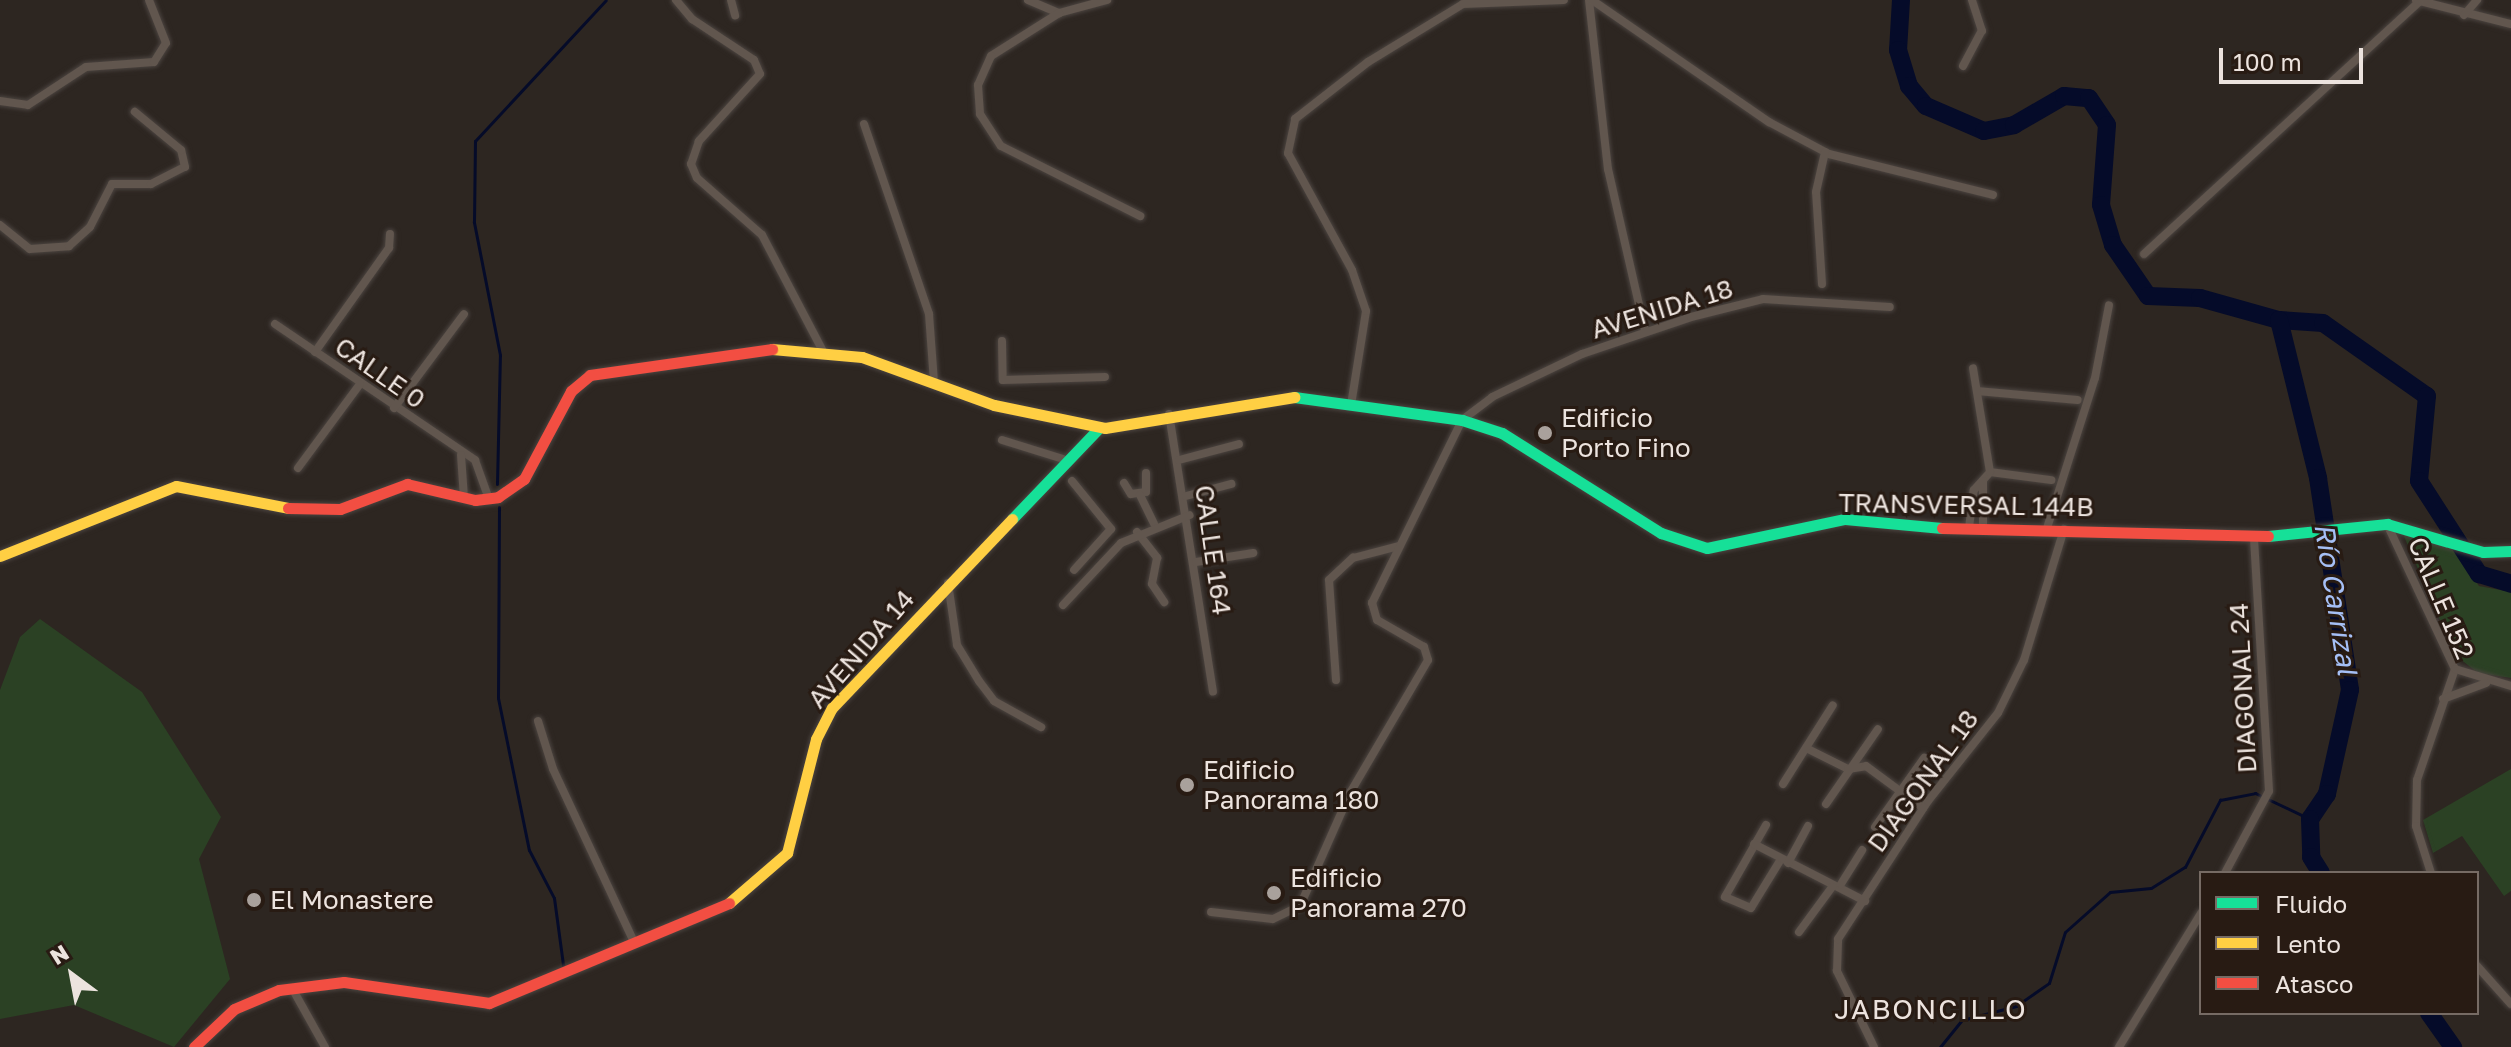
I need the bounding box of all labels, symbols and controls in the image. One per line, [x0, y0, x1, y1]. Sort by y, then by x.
scale bar [2223, 32, 2367, 82]
text: 100 m [2233, 47, 2302, 76]
street label: AVENIDA 18 [1587, 273, 1737, 345]
street label: CALLE 0 [329, 331, 431, 415]
place label: Edificio Porto Fino [1561, 402, 1691, 464]
marker: Edificio Porto Fino [1536, 424, 1554, 442]
street label: CALLE 164 [1188, 483, 1238, 617]
street label: TRANSVERSAL 144B [1838, 487, 2094, 523]
water label: Río Carrizal [2307, 521, 2365, 677]
street label: CALLE 152 [2401, 532, 2481, 664]
street label: AVENIDA 14 [801, 584, 921, 714]
street label: DIAGONAL 24 [2223, 602, 2263, 774]
street label: DIAGONAL 18 [1861, 704, 1985, 858]
place label: Edificio Panorama 180 [1203, 754, 1379, 816]
marker: Edificio Panorama 180 [1178, 776, 1196, 794]
place label: Edificio Panorama 270 [1290, 862, 1467, 924]
legend [2199, 871, 2479, 1015]
place label: El Monastere [270, 884, 434, 916]
marker: Edificio Panorama 270 [1265, 884, 1283, 902]
text: Fluido [2275, 889, 2347, 918]
marker: El Monastere [245, 891, 263, 909]
text: Lento [2275, 929, 2341, 958]
north arrow [32, 935, 112, 1015]
text: N [45, 938, 73, 970]
text: Atasco [2275, 969, 2353, 998]
district label: JABONCILLO [1834, 992, 2028, 1026]

